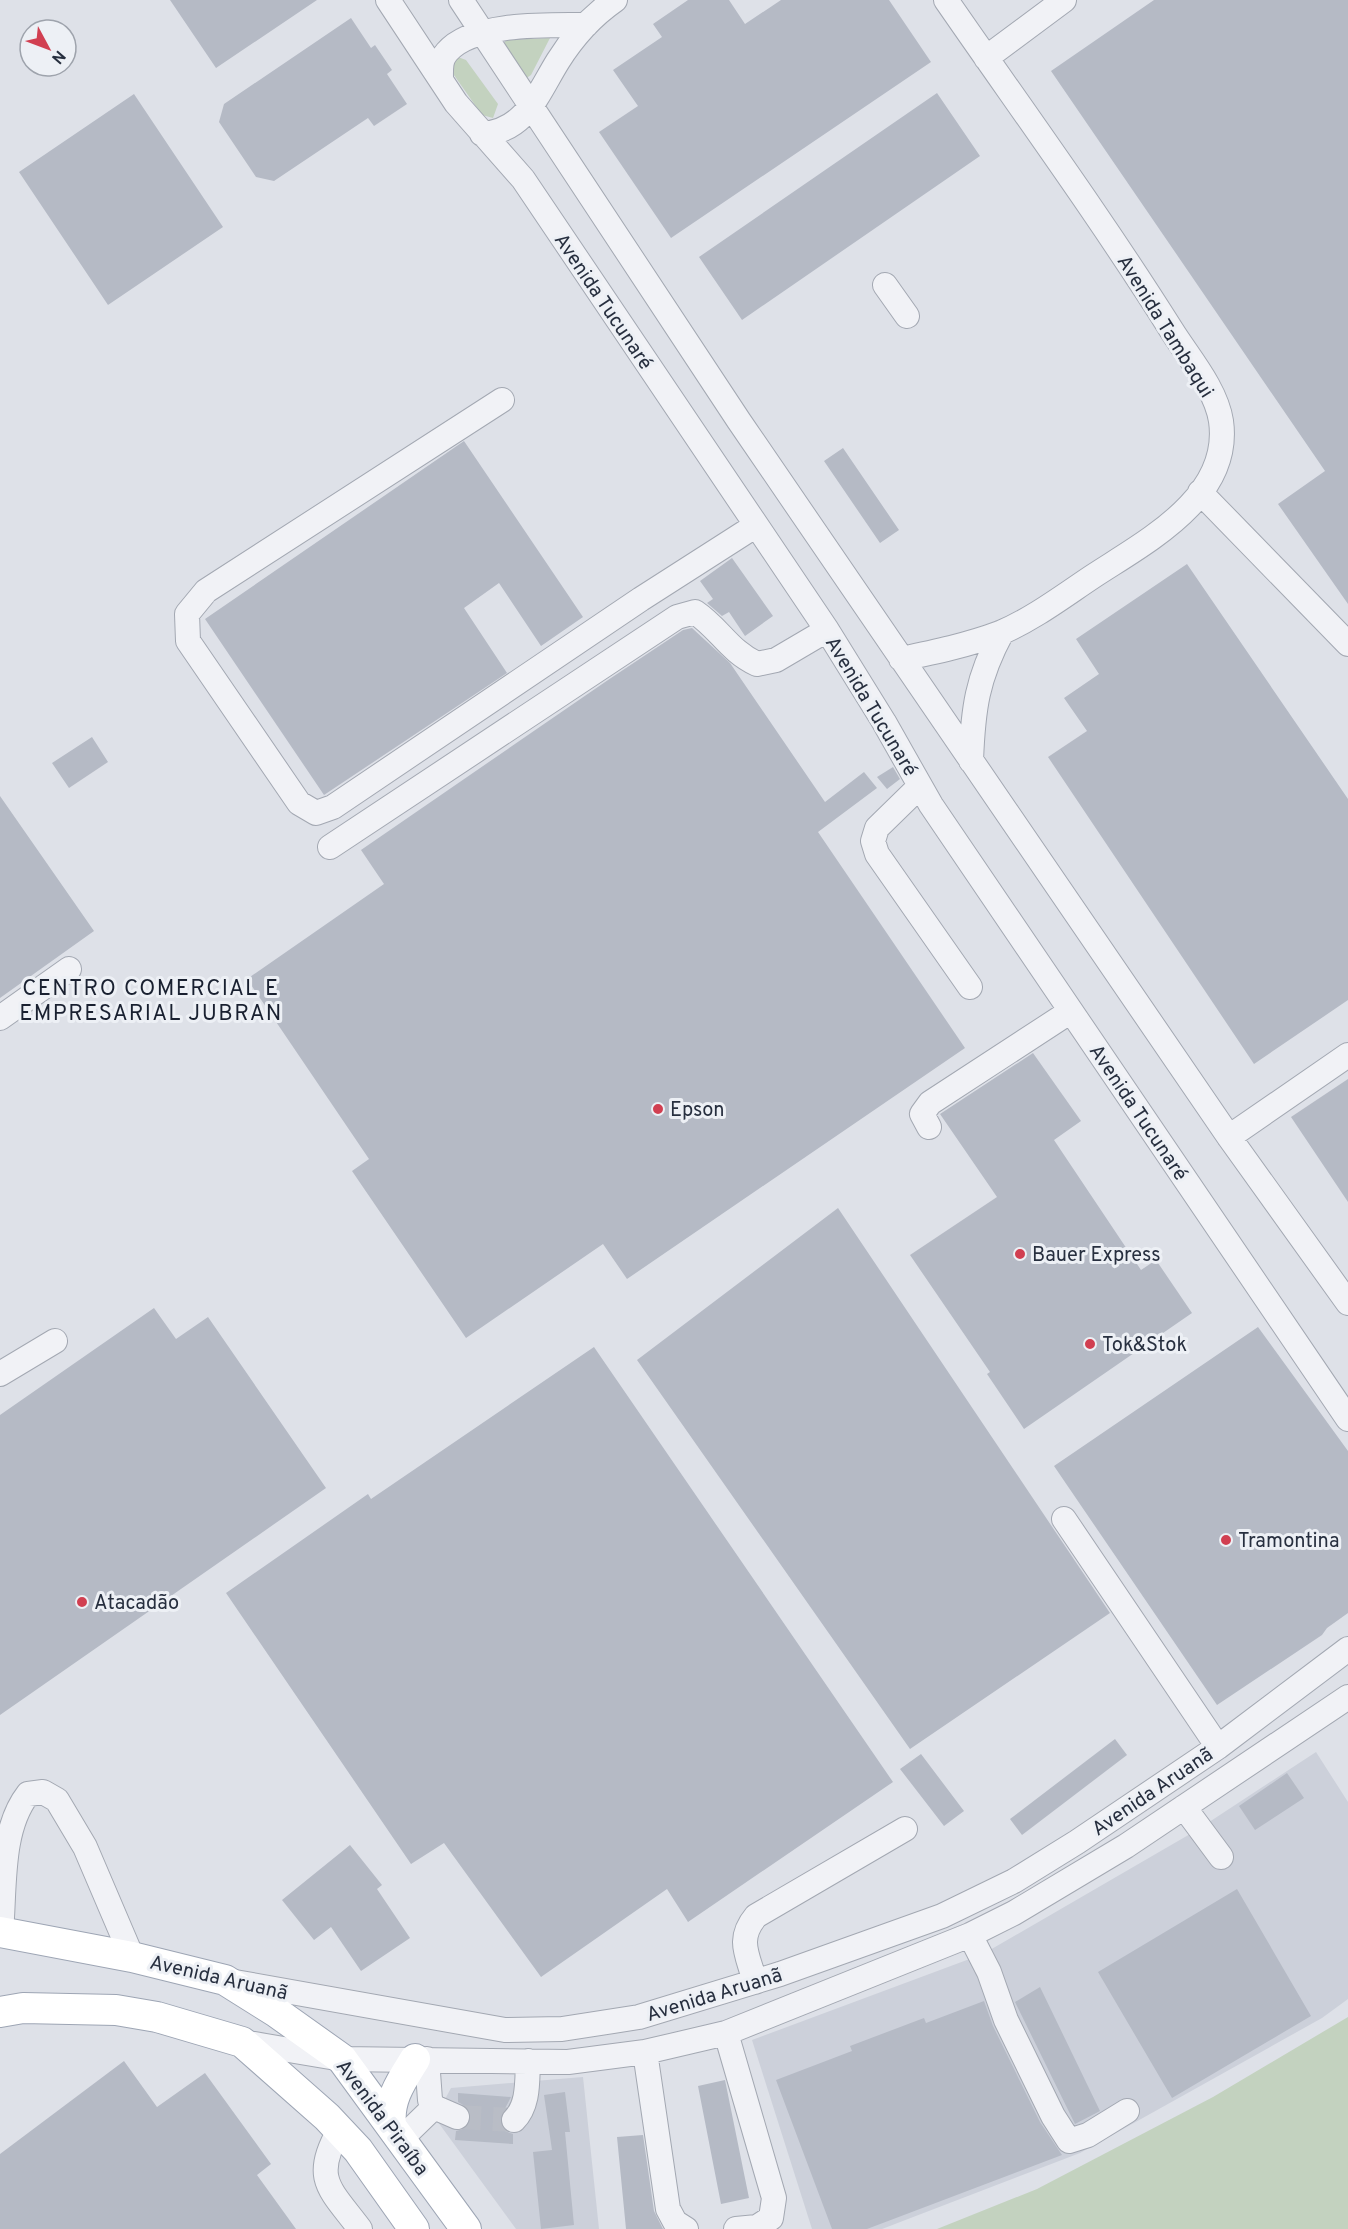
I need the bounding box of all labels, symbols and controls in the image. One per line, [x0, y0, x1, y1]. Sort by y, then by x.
north arrow [18, 18, 78, 78]
text: N [46, 46, 69, 67]
street label: Avenida Tucunaré [547, 229, 658, 375]
street label: Avenida Tambaqui [1110, 251, 1219, 403]
street label: Avenida Tucunaré [818, 632, 922, 782]
district label: CENTRO COMERCIAL E EMPRESARIAL JUBRAN [19, 976, 283, 1028]
street label: Avenida Tucunaré [1082, 1040, 1193, 1186]
place label: Epson [670, 1098, 724, 1124]
marker: Epson [651, 1102, 665, 1116]
place label: Bauer Express [1032, 1243, 1161, 1269]
marker: Bauer Express [1013, 1247, 1027, 1261]
place label: Tok&Stok [1102, 1333, 1187, 1359]
marker: Tok&Stok [1083, 1337, 1097, 1351]
place label: Tramontina [1238, 1529, 1339, 1555]
marker: Tramontina [1219, 1533, 1233, 1547]
place label: Atacadão [94, 1591, 179, 1617]
marker: Atacadão [75, 1595, 89, 1609]
street label: Avenida Aruanã [1087, 1743, 1219, 1843]
street label: Avenida Aruanã [147, 1950, 290, 2007]
street label: Avenida Aruanã [643, 1963, 786, 2029]
street label: Avenida Piraíba [329, 2055, 434, 2182]

